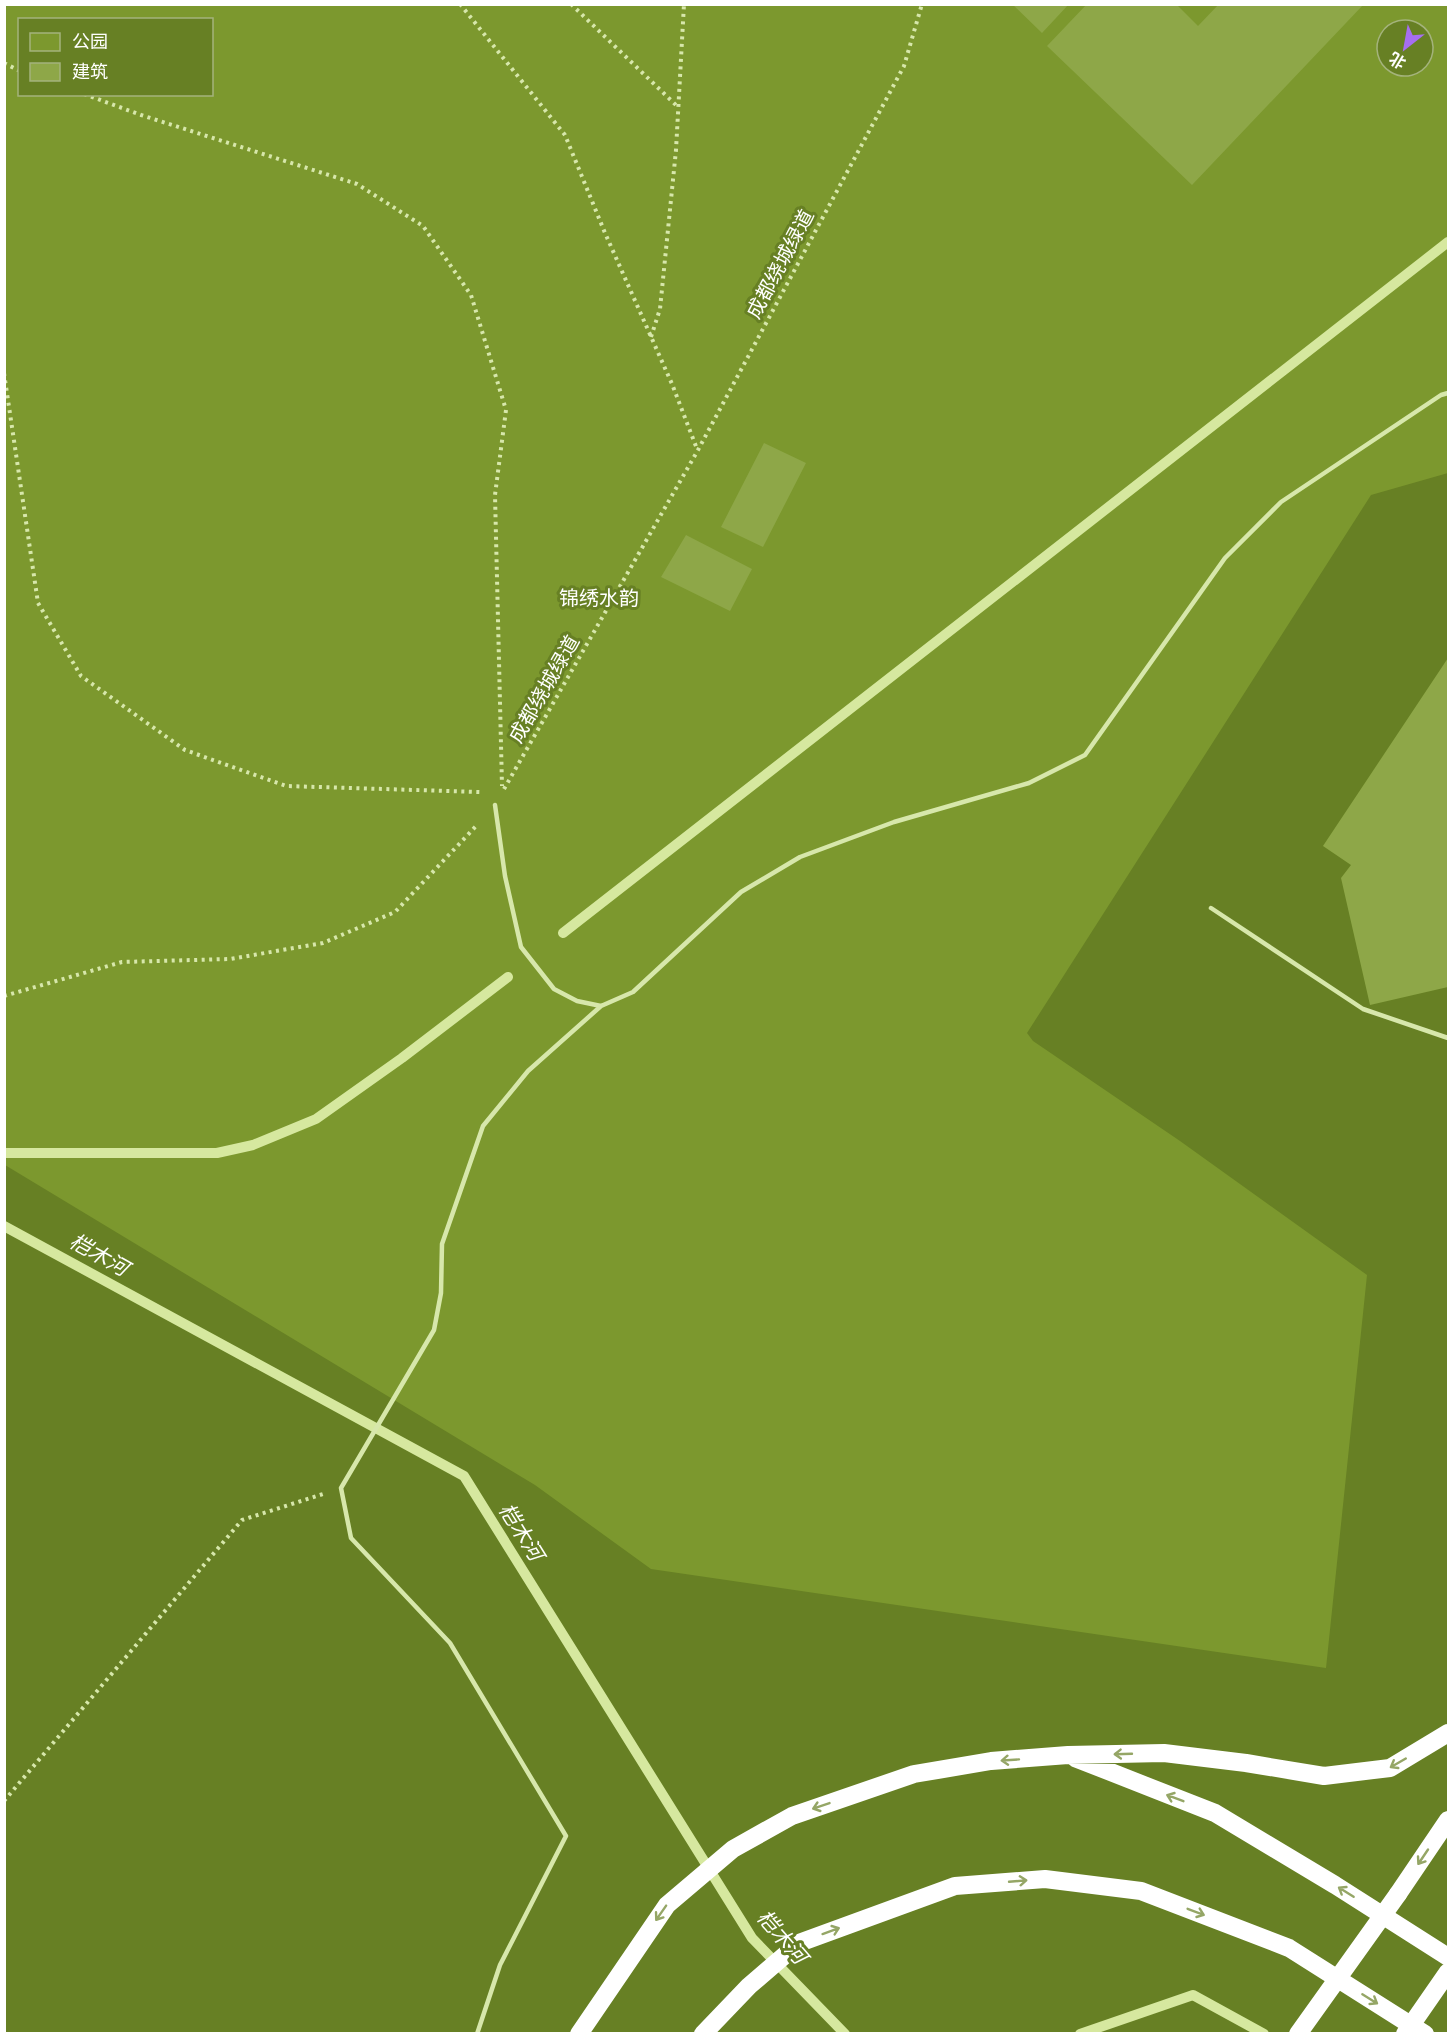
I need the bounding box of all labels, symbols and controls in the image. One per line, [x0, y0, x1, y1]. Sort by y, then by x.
legend [18, 18, 213, 96]
north arrow [1375, 18, 1435, 78]
text: 公园 [72, 30, 108, 52]
text: 北 [1385, 48, 1409, 74]
text: 建筑 [72, 60, 108, 82]
street label: 成都绕城绿道 [740, 205, 818, 322]
park label: 锦绣水韵 [559, 585, 639, 609]
street label: 成都绕城绿道 [503, 631, 584, 746]
water label: 桤木河 [66, 1227, 137, 1283]
water label: 桤木河 [494, 1498, 552, 1568]
one-way arrow [1113, 1748, 1133, 1759]
one-way arrow [1000, 1754, 1020, 1765]
one-way arrow [1390, 1757, 1407, 1769]
one-way arrow [1167, 1792, 1185, 1803]
one-way arrow [812, 1802, 831, 1813]
one-way arrow [1417, 1848, 1430, 1865]
one-way arrow [1008, 1875, 1028, 1886]
one-way arrow [1338, 1885, 1355, 1897]
water label: 桤木河 [752, 1904, 816, 1972]
one-way arrow [655, 1905, 667, 1921]
one-way arrow [1186, 1908, 1205, 1919]
one-way arrow [821, 1925, 840, 1936]
one-way arrow [1361, 1993, 1378, 2005]

